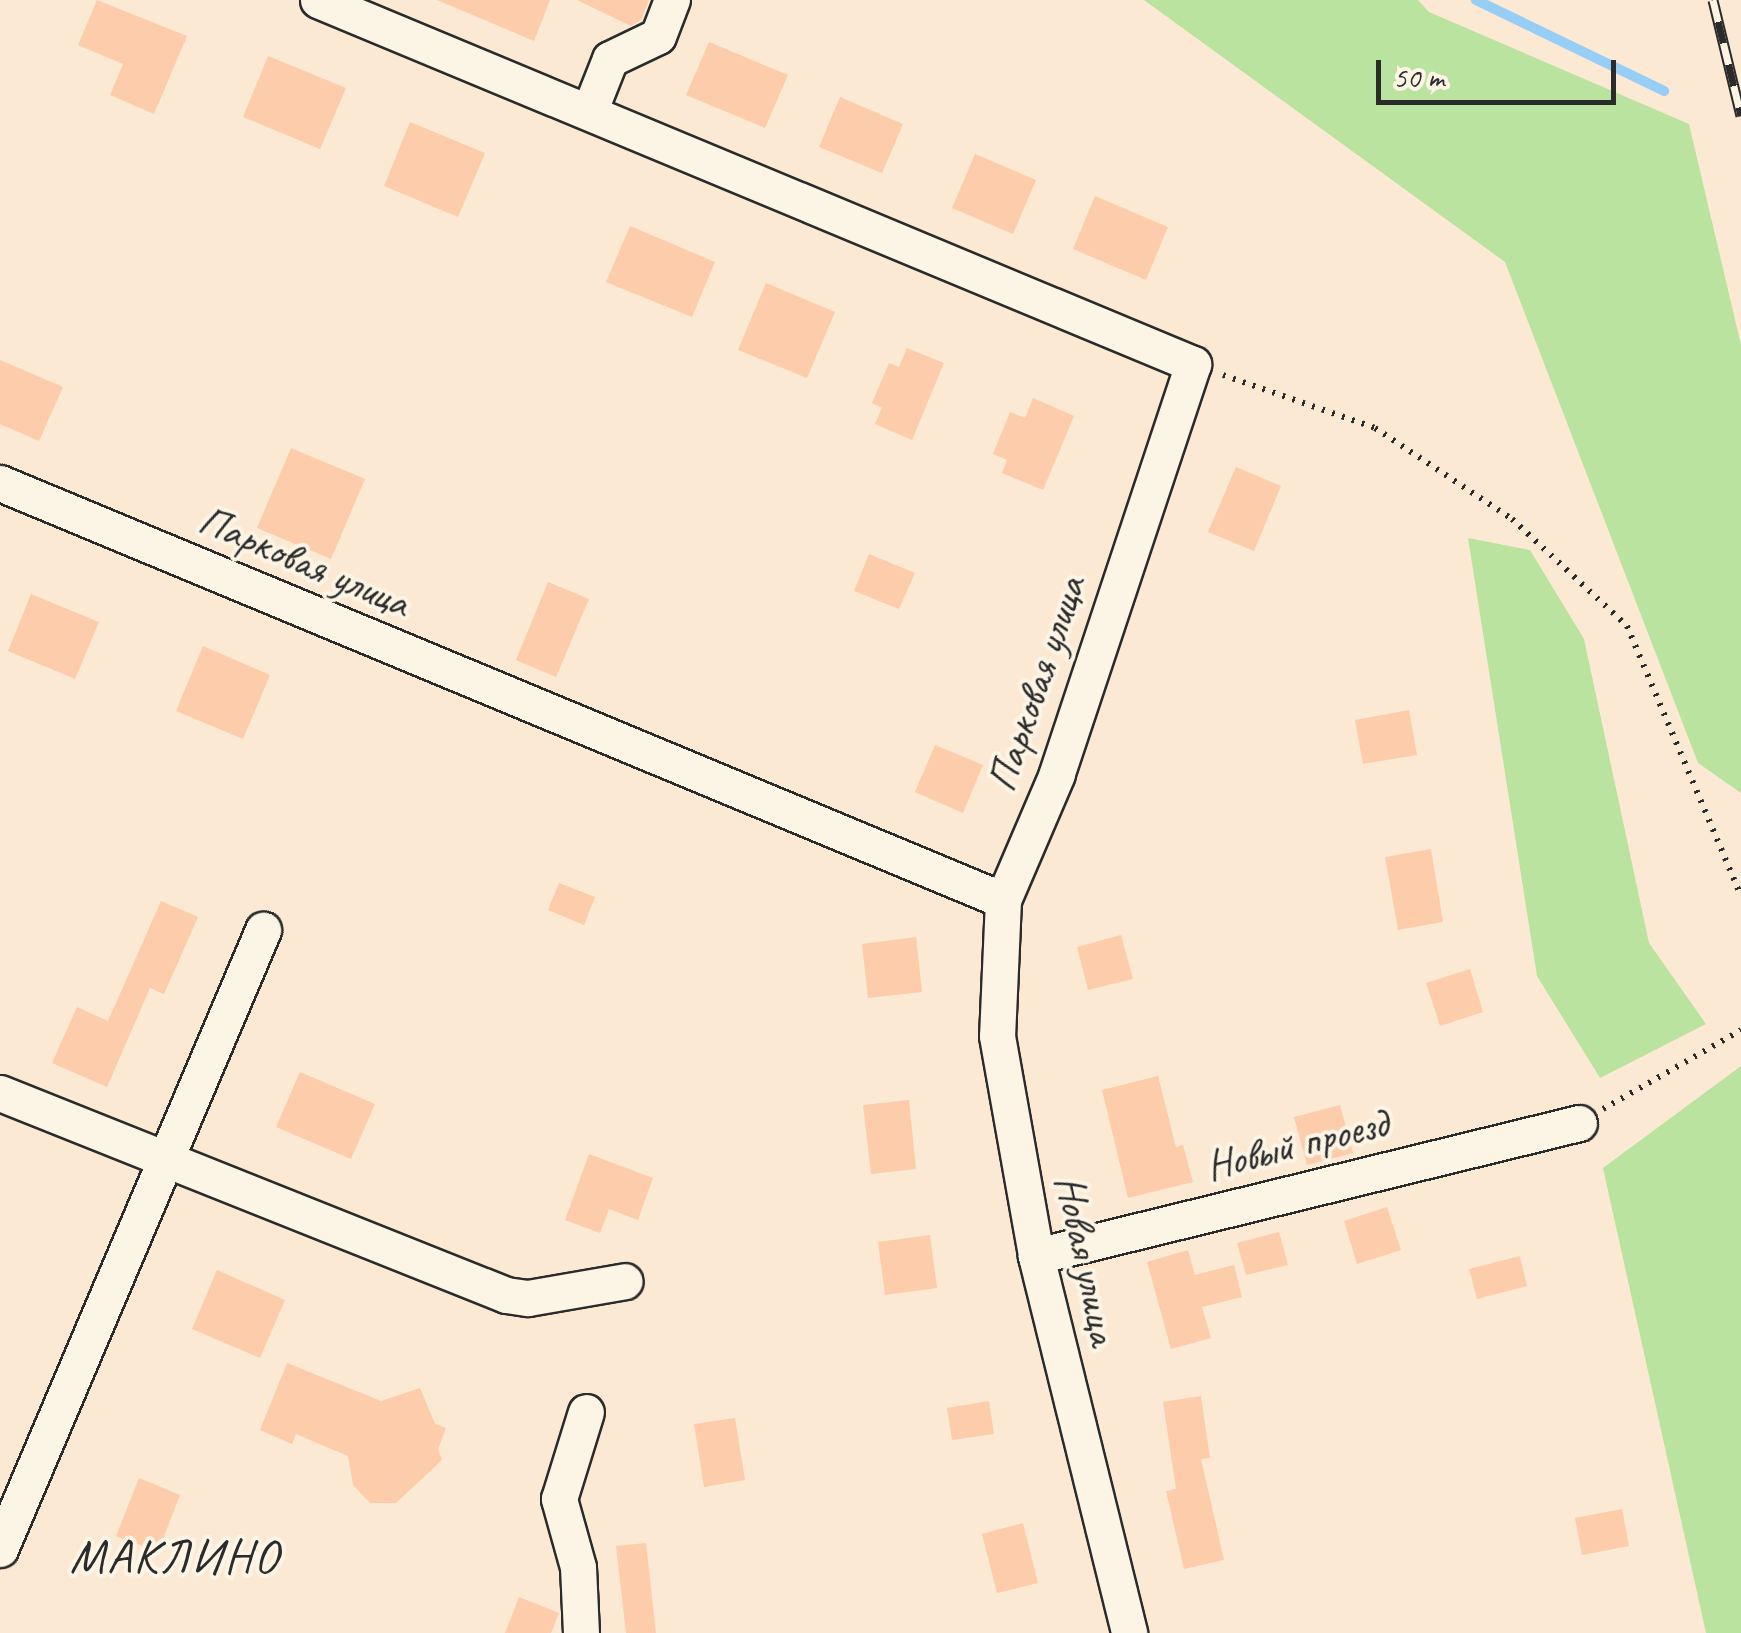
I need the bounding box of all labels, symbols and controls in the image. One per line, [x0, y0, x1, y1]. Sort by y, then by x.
scale bar [1381, 40, 1621, 102]
text: 50 m [1393, 58, 1444, 96]
street label: Парковая улица [190, 495, 418, 629]
street label: Парковая улица [976, 569, 1098, 799]
street label: Новый проезд [1201, 1098, 1393, 1192]
street label: Новая улица [1043, 1170, 1129, 1350]
district label: МАКЛИНО [70, 1528, 280, 1586]

